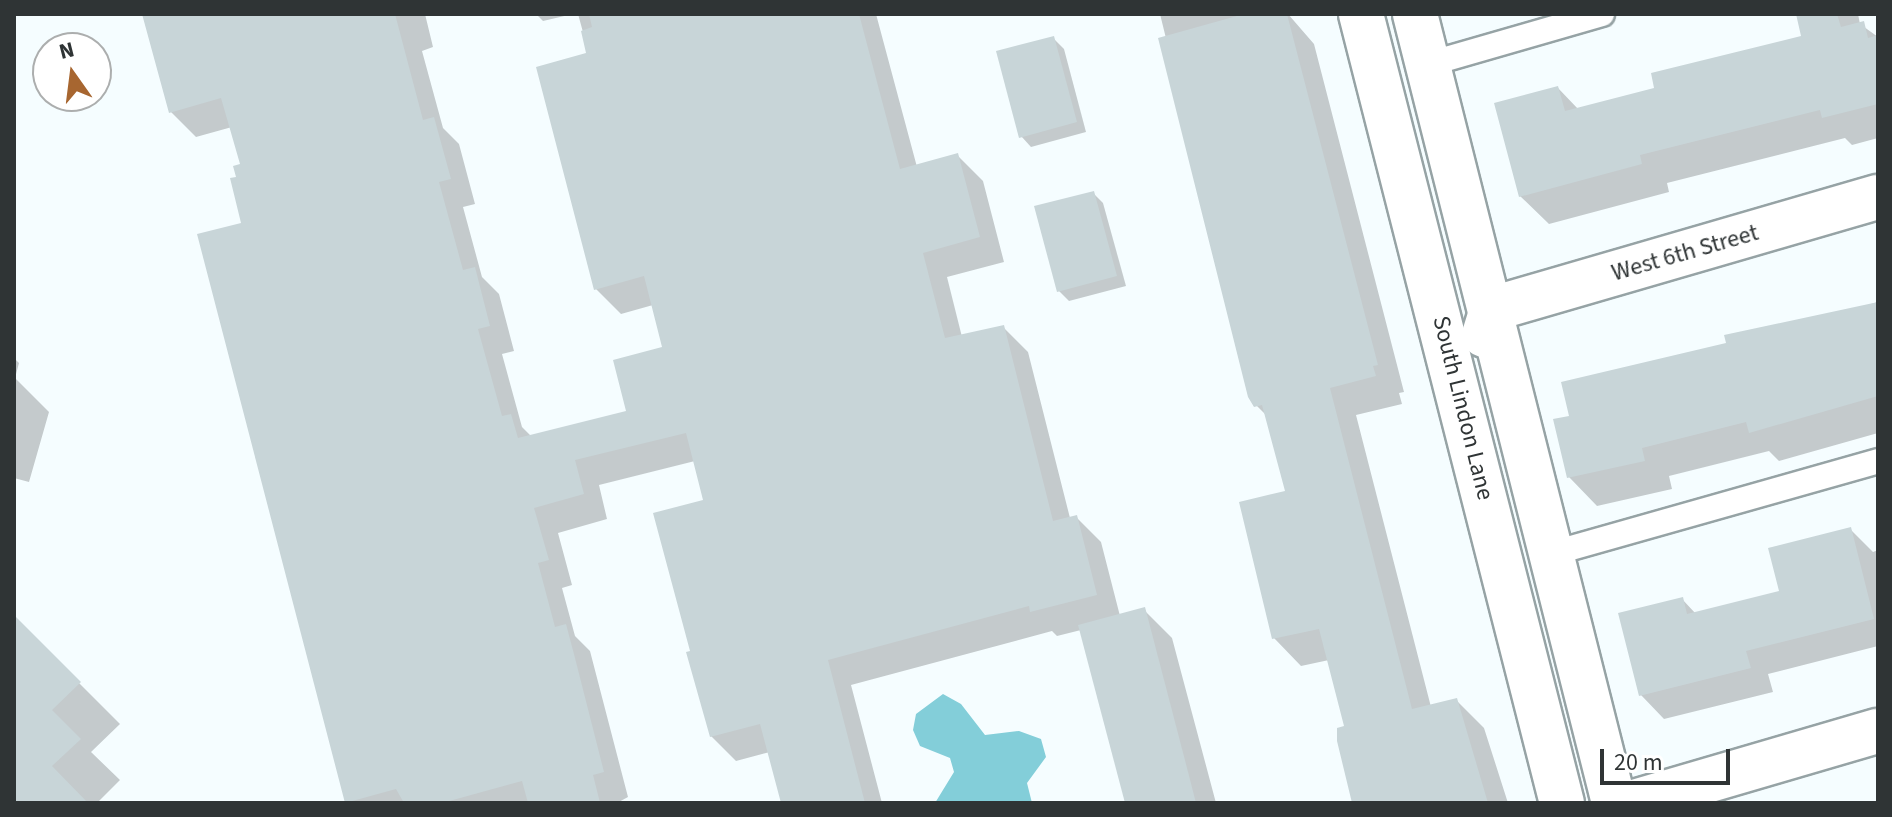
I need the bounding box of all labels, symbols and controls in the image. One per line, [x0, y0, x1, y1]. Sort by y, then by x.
north arrow [32, 32, 112, 112]
text: N [56, 33, 78, 68]
street label: West 6th Street [1608, 218, 1762, 288]
street label: South Lindon Lane [1426, 313, 1500, 503]
scale bar [1604, 733, 1734, 783]
text: 20 m [1614, 745, 1663, 780]

